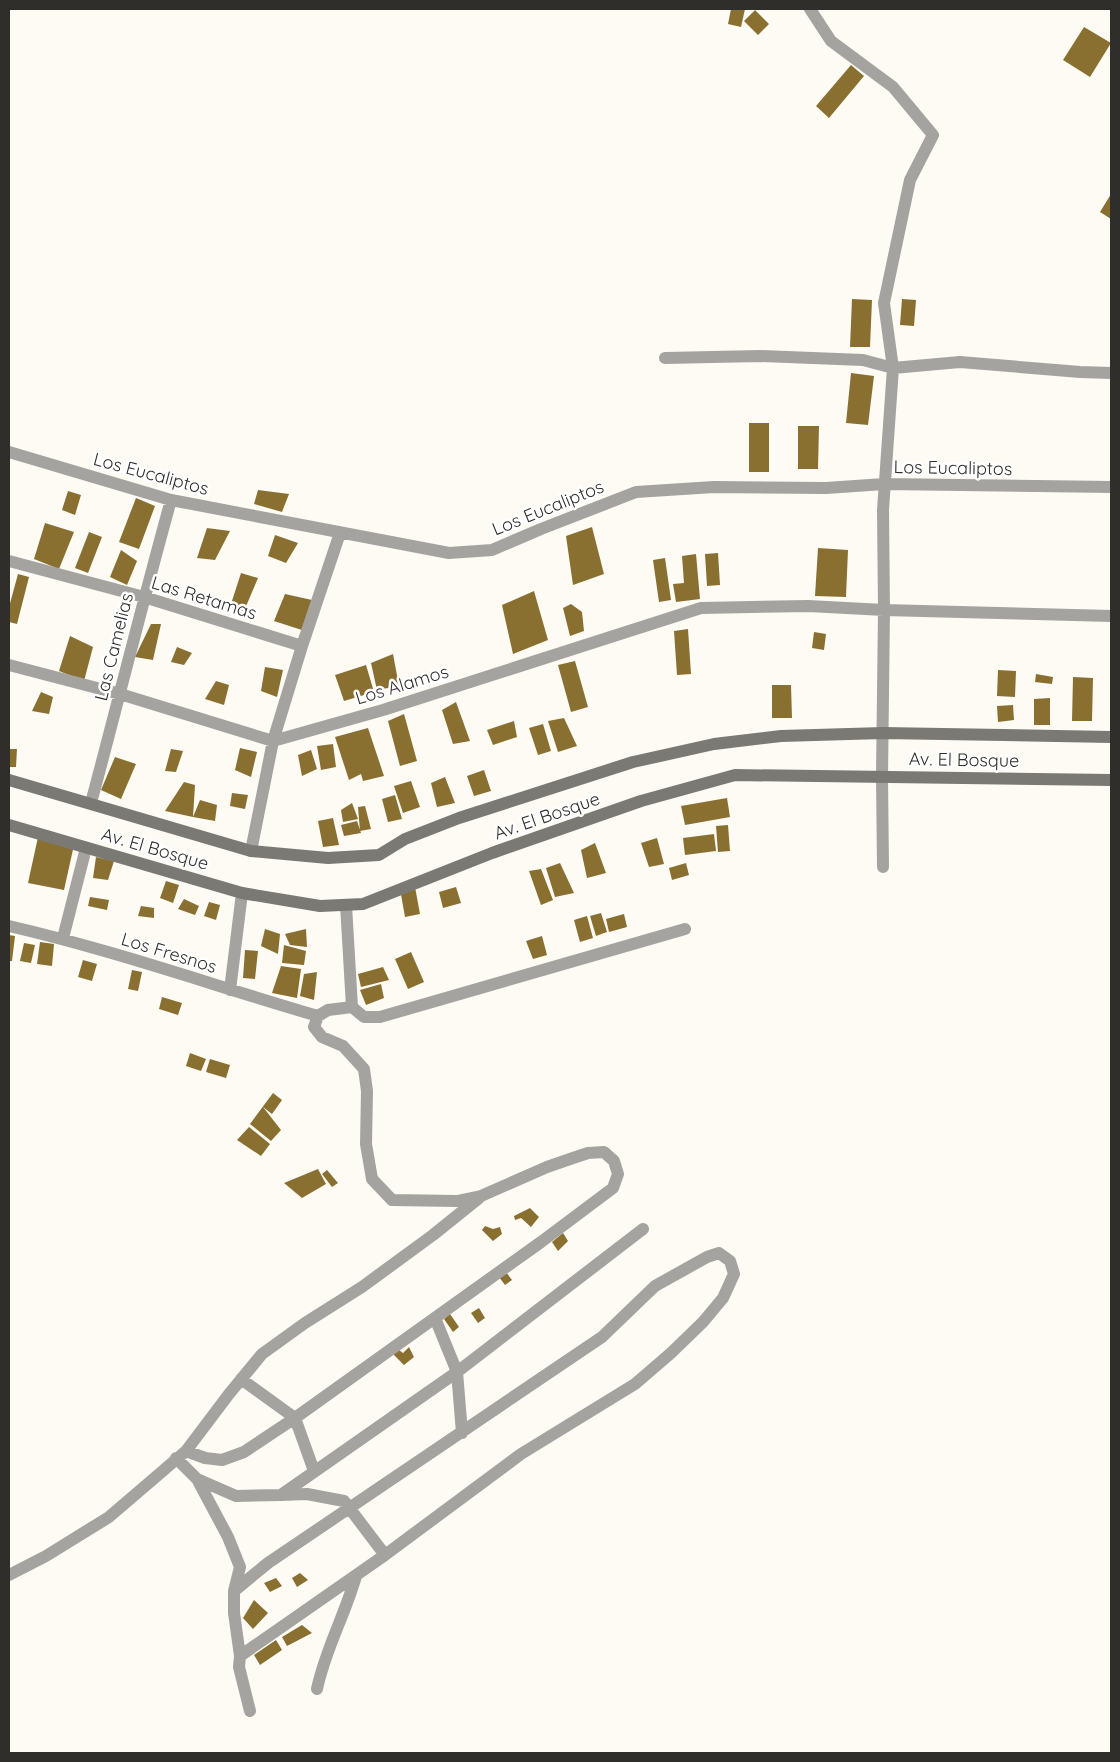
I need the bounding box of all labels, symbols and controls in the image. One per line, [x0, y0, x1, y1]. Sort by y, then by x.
street label: Los Eucaliptos [91, 447, 211, 500]
street label: Los Eucaliptos [894, 455, 1012, 480]
street label: Los Eucaliptos [489, 475, 607, 540]
street label: Las Retamas [149, 571, 260, 624]
street label: Las Camelias [89, 591, 138, 703]
street label: Los Alamos [352, 659, 451, 710]
street label: Av. El Bosque [909, 747, 1019, 772]
street label: Av. El Bosque [491, 787, 603, 844]
street label: Av. El Bosque [99, 822, 211, 875]
street label: Los Fresnos [119, 927, 220, 978]

